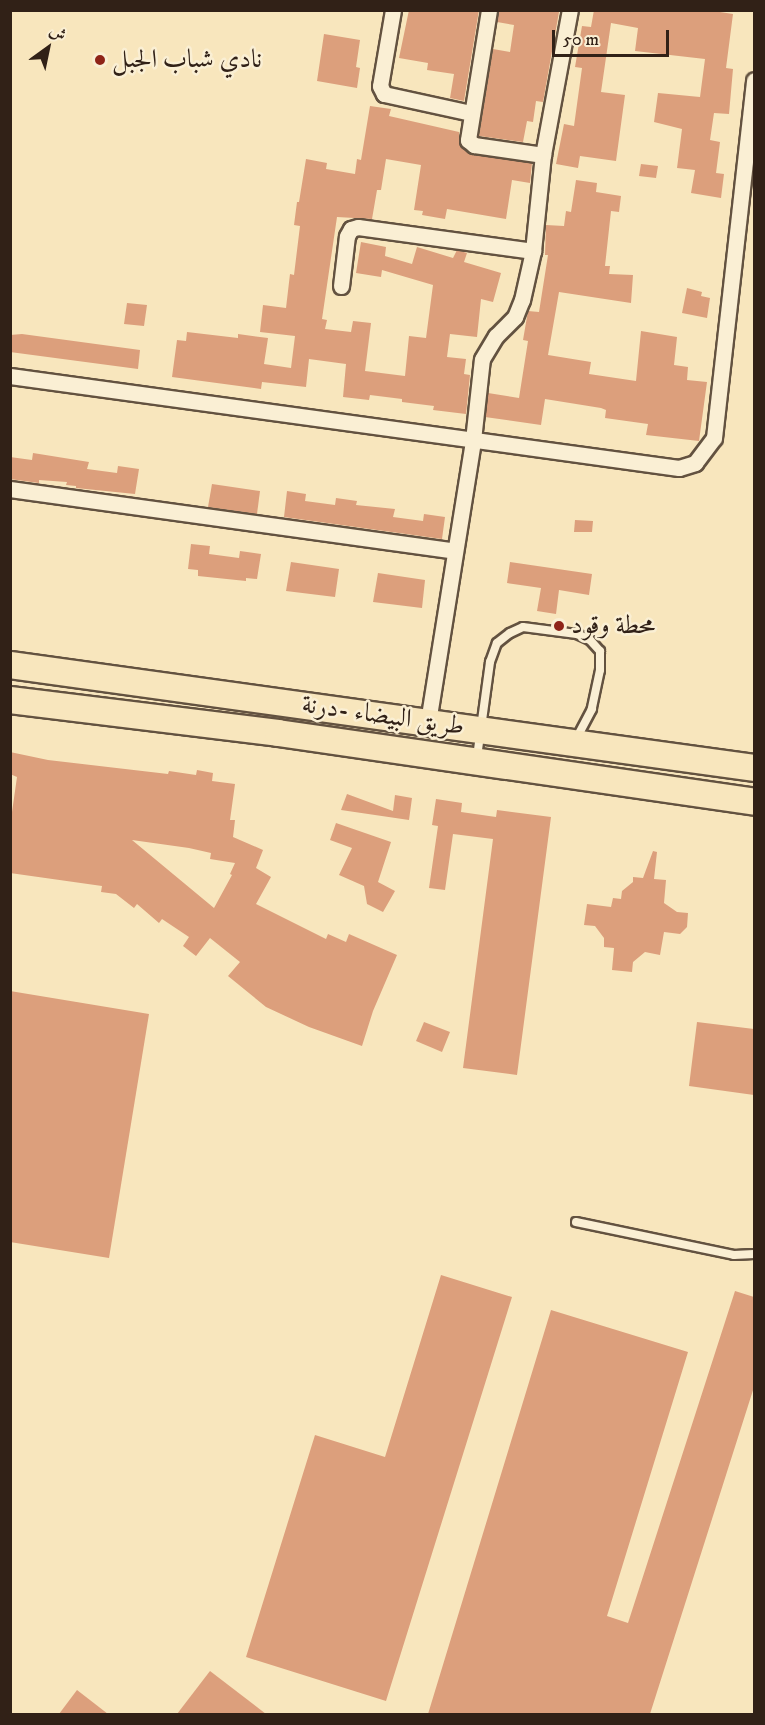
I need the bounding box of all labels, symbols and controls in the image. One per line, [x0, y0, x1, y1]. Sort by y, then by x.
north arrow [18, 18, 78, 78]
scale bar [555, 18, 672, 56]
text: ش [46, 20, 70, 46]
text: 50 m [563, 29, 599, 51]
place label: نادي شباب الجبل [112, 44, 262, 76]
marker: نادي شباب الجبل [93, 53, 107, 67]
place label: محطة وقود [571, 610, 655, 642]
marker: محطة وقود [552, 619, 566, 633]
street label: طريق البيضاء -درنة [300, 689, 466, 743]

